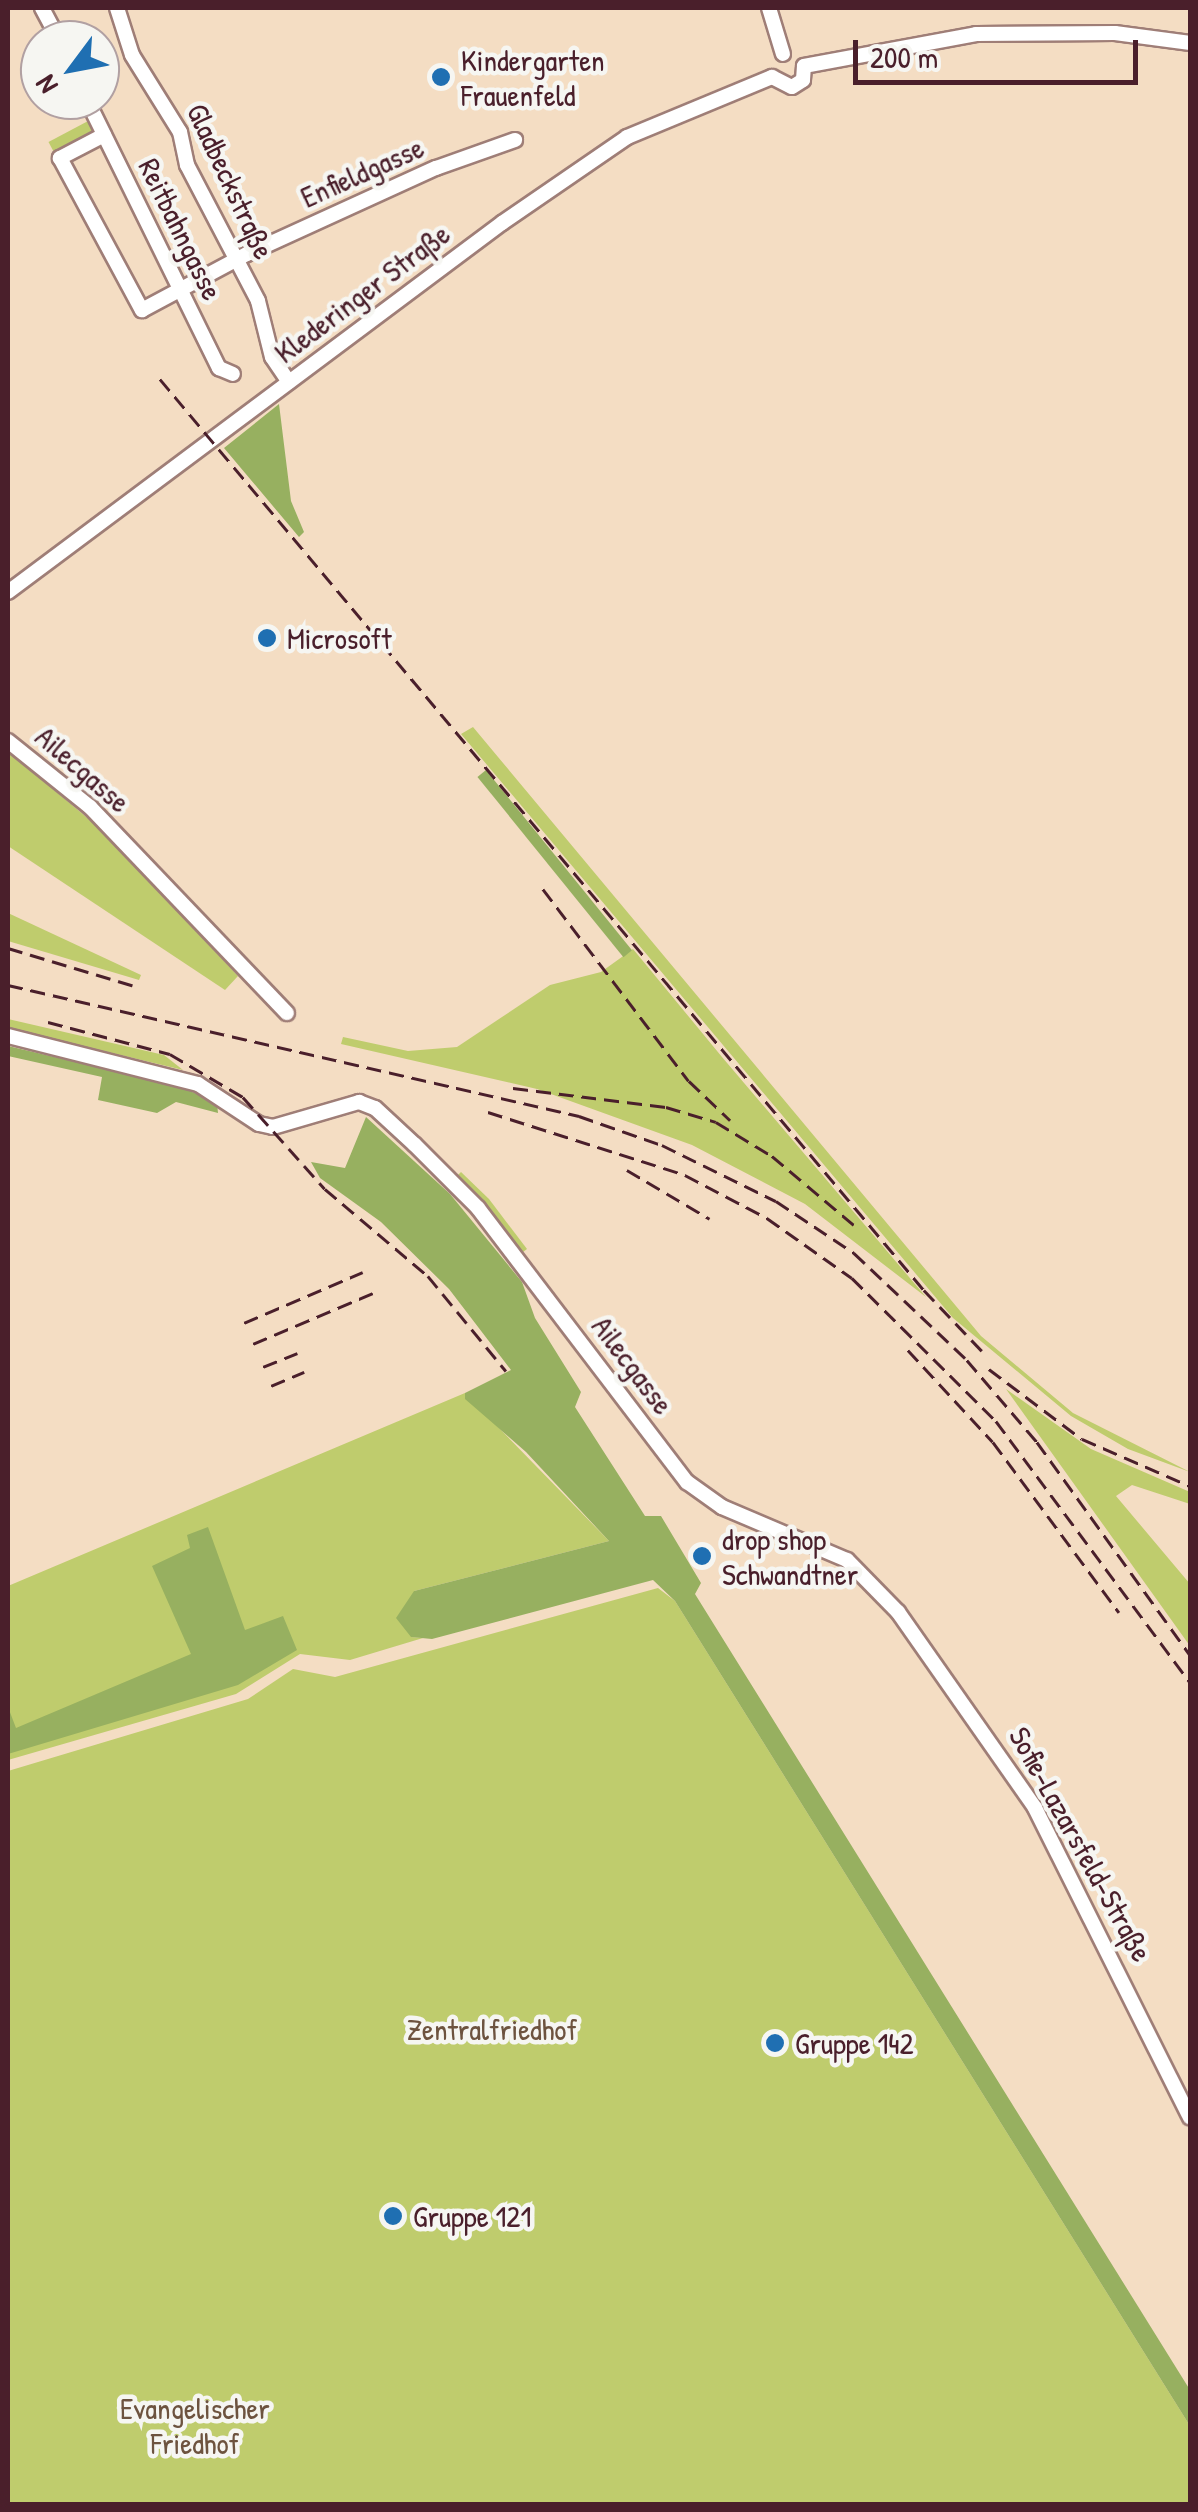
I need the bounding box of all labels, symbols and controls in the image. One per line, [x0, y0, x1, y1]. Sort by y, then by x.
north arrow [20, 20, 120, 120]
scale bar [858, 20, 1143, 82]
text: 200 m [870, 37, 938, 77]
place label: Kindergarten Frauenfeld [461, 42, 605, 112]
marker: Kindergarten Frauenfeld [430, 66, 452, 88]
text: N [26, 68, 66, 101]
street label: Gladbeckstraße [179, 98, 283, 264]
street label: Enfieldgasse [295, 129, 429, 215]
street label: Reitbahngasse [131, 152, 231, 306]
street label: Klederinger Straße [267, 215, 457, 371]
place label: Microsoft [287, 620, 392, 656]
marker: Microsoft [256, 627, 278, 649]
street label: Ailecgasse [29, 718, 137, 820]
street label: Ailecgasse [585, 1309, 681, 1421]
place label: drop shop Schwandtner [722, 1521, 858, 1592]
marker: drop shop Schwandtner [691, 1545, 713, 1567]
street label: Sofie-Lazarsfeld-Straße [1002, 1721, 1160, 1967]
park label: Zentralfriedhof [407, 2011, 577, 2047]
place label: Gruppe 142 [795, 2025, 914, 2061]
marker: Gruppe 142 [764, 2032, 786, 2054]
place label: Gruppe 121 [413, 2198, 531, 2234]
marker: Gruppe 121 [382, 2205, 404, 2227]
park label: Evangelischer Friedhof [120, 2390, 270, 2460]

